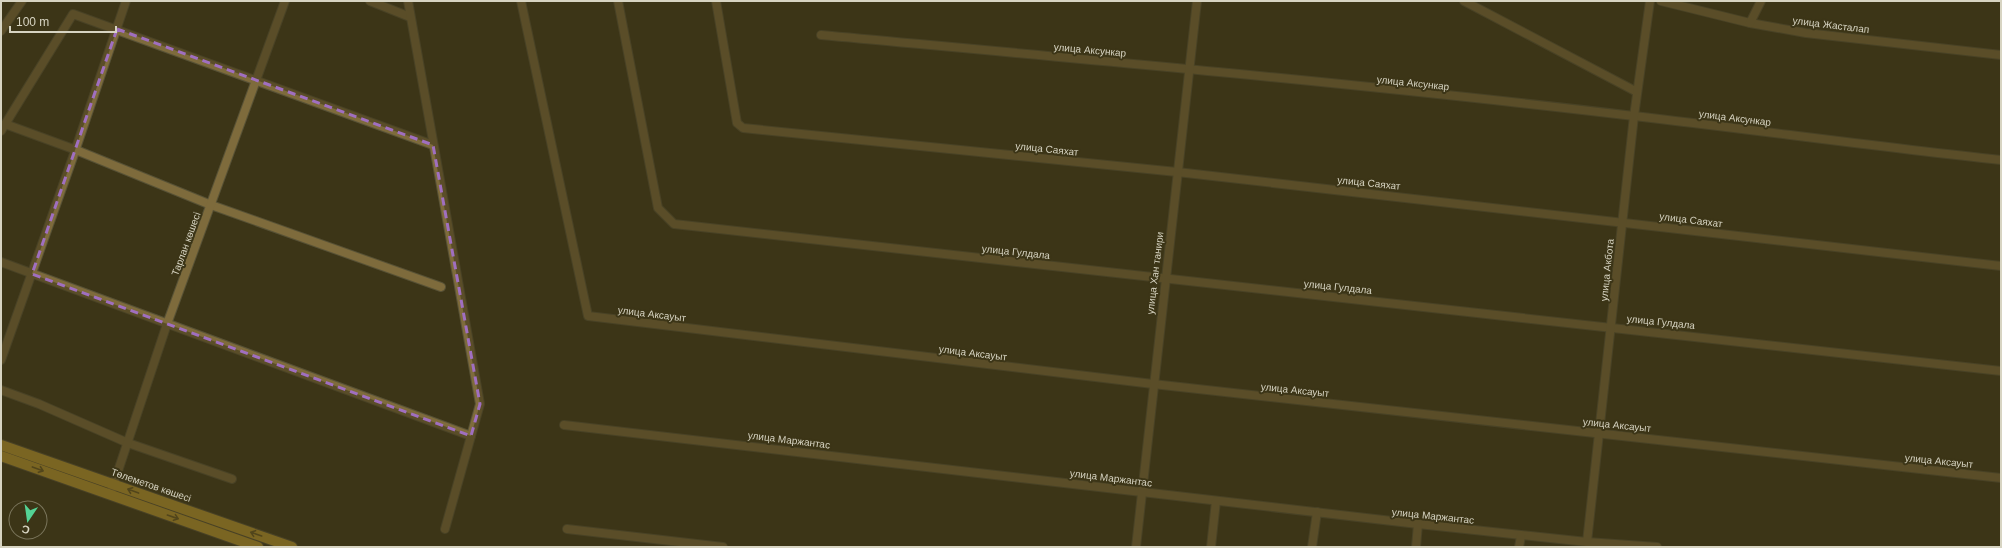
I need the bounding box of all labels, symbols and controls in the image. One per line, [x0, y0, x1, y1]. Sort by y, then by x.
scale bar [10, 8, 116, 34]
text: 100 m [16, 15, 49, 29]
street label: улица Жасталап [1792, 15, 1870, 35]
street label: улица Аксункар [1053, 41, 1127, 59]
street label: улица Аксункар [1376, 74, 1450, 92]
street label: улица Аксункар [1698, 108, 1772, 128]
street label: улица Саяхат [1015, 140, 1080, 158]
street label: улица Саяхат [1337, 174, 1402, 192]
street label: Тарлан көшесі [169, 211, 203, 277]
street label: улица Саяхат [1659, 211, 1724, 229]
street label: улица Хан танири [1144, 231, 1166, 315]
street label: улица Акбота [1598, 238, 1616, 302]
street label: улица Гулдала [981, 243, 1051, 261]
street label: улица Гулдала [1303, 278, 1373, 296]
street label: улица Аксауыт [617, 304, 687, 324]
street label: улица Гулдала [1626, 313, 1696, 331]
street label: улица Аксауыт [938, 343, 1008, 363]
street label: улица Аксауыт [1260, 381, 1330, 399]
street label: улица Аксауыт [1582, 416, 1652, 434]
street label: улица Маржантас [747, 430, 831, 450]
street label: улица Аксауыт [1904, 452, 1974, 470]
one-way arrow [31, 466, 43, 474]
street label: Төлеметов көшесі [109, 466, 193, 504]
street label: улица Маржантас [1069, 468, 1153, 488]
one-way arrow [127, 487, 139, 495]
north arrow [8, 500, 48, 540]
street label: улица Маржантас [1391, 506, 1475, 526]
one-way arrow [167, 514, 179, 522]
text: С [20, 523, 31, 536]
one-way arrow [249, 530, 262, 537]

